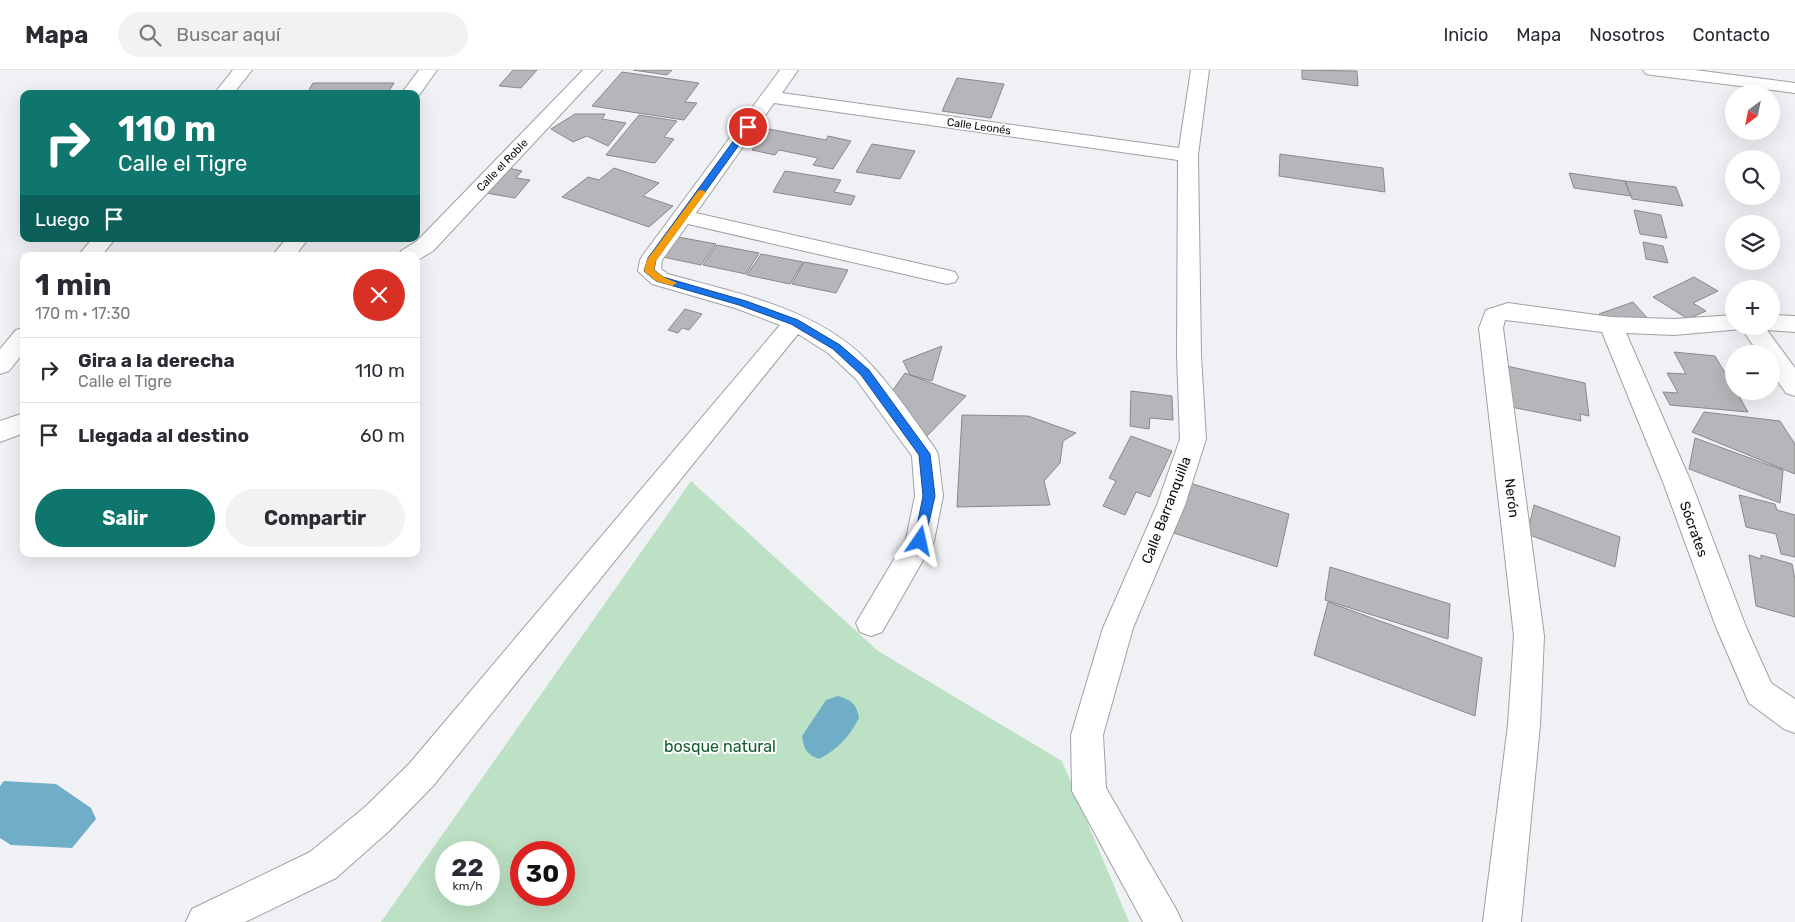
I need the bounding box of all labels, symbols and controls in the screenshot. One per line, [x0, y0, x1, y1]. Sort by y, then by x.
search box [118, 12, 468, 57]
text: Mapa [25, 21, 88, 49]
icon: search [136, 21, 164, 49]
text: Buscar aquí [176, 23, 280, 46]
text: Inicio [1443, 24, 1488, 46]
text: Mapa [1516, 24, 1561, 46]
text: Nosotros [1589, 24, 1665, 46]
text: Contacto [1693, 24, 1770, 46]
north arrow [1725, 85, 1780, 140]
map controls [1725, 85, 1780, 400]
pin [727, 106, 769, 148]
text: 110 m [118, 108, 216, 150]
icon: right [35, 110, 100, 175]
icon: arrive [734, 113, 762, 141]
street label: Calle Leonés [946, 116, 1012, 137]
street label: Calle el Roble [474, 136, 531, 194]
text: Calle el Tigre [118, 150, 247, 177]
button: search [1725, 150, 1780, 205]
icon: arrive [100, 205, 128, 233]
text: Luego [35, 208, 90, 231]
button: layers [1725, 215, 1780, 270]
text: 1 min [35, 267, 112, 303]
button: close [353, 269, 405, 321]
button: + [1725, 280, 1780, 335]
text: 170 m · 17:30 [35, 304, 130, 323]
button: − [1725, 345, 1780, 400]
text: Gira a la derecha [78, 349, 235, 372]
icon: right [35, 356, 63, 384]
text: 110 m [355, 359, 405, 382]
text: Calle el Tigre [78, 372, 172, 391]
icon: arrive [35, 421, 63, 449]
text: Llegada al destino [78, 424, 249, 447]
text: 60 m [360, 424, 405, 447]
street label: Calle Barranquilla [1138, 454, 1195, 566]
street label: Nerón [1501, 478, 1522, 519]
button: Salir [35, 489, 215, 547]
button: Compartir [225, 489, 405, 547]
street label: Sócrates [1676, 499, 1711, 559]
position arrow [893, 514, 945, 566]
park label: bosque natural [664, 737, 776, 756]
speed limit sign: 30 [510, 841, 575, 906]
text: 22 [451, 853, 484, 882]
text: km/h [453, 879, 482, 893]

